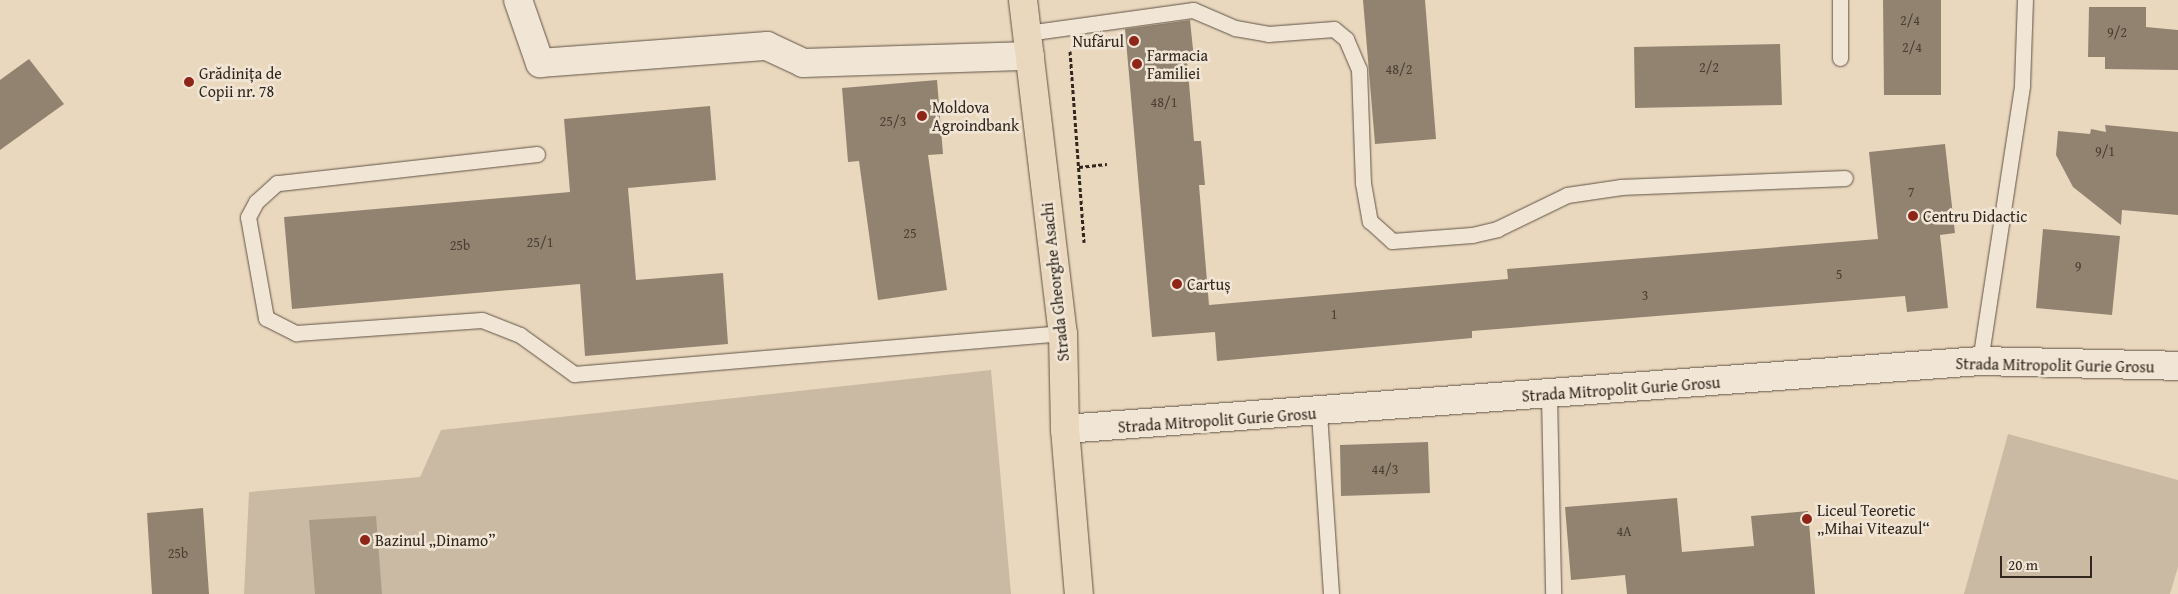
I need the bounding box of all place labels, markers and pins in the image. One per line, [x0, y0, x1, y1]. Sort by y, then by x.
place label: Nufărul [1072, 31, 1124, 51]
marker: Nufărul [1128, 35, 1140, 47]
place label: Farmacia Familiei [1147, 45, 1208, 83]
marker: Farmacia Familiei [1131, 58, 1143, 70]
place label: Grădinița de Copii nr. 78 [199, 63, 282, 101]
marker: Grădinița de Copii nr. 78 [183, 76, 195, 88]
place label: Moldova Agroindbank [932, 97, 1019, 135]
marker: Moldova Agroindbank [916, 110, 928, 122]
place label: Centru Didactic [1923, 206, 2027, 226]
marker: Centru Didactic [1907, 210, 1919, 222]
place label: Cartuș [1187, 274, 1231, 294]
marker: Cartuș [1171, 278, 1183, 290]
place label: Liceul Teoretic „Mihai Viteazul“ [1817, 500, 1930, 538]
marker: Liceul Teoretic „Mihai Viteazul“ [1801, 513, 1813, 525]
place label: Bazinul „Dinamo” [375, 530, 496, 550]
marker: Bazinul „Dinamo” [359, 534, 371, 546]

